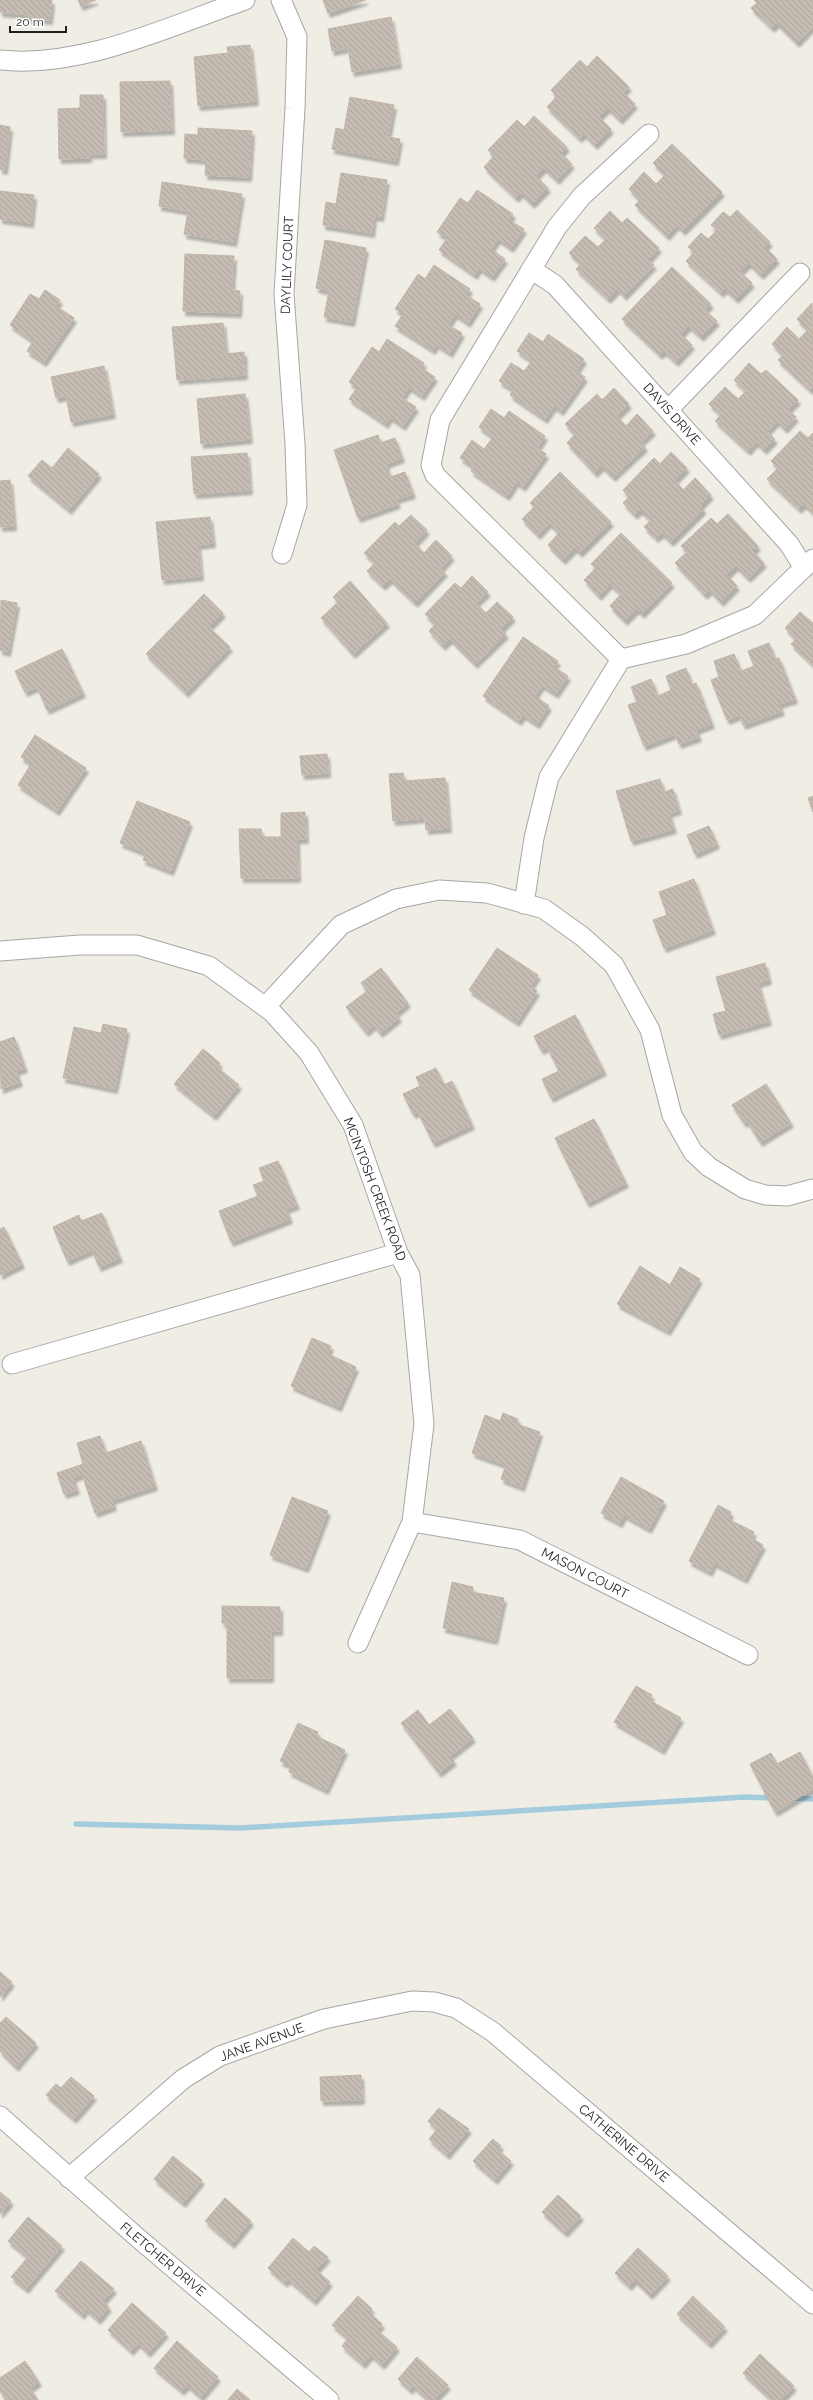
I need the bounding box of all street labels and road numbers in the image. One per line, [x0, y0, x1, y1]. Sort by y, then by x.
street label: DAYLILY COURT [278, 216, 296, 314]
street label: DAVIS DRIVE [640, 380, 704, 448]
street label: MCINTOSH CREEK ROAD [341, 1115, 409, 1263]
street label: MASON COURT [539, 1545, 631, 1601]
street label: JANE AVENUE [218, 2020, 306, 2064]
street label: CATHERINE DRIVE [576, 2101, 672, 2185]
street label: FLETCHER DRIVE [117, 2219, 209, 2299]

